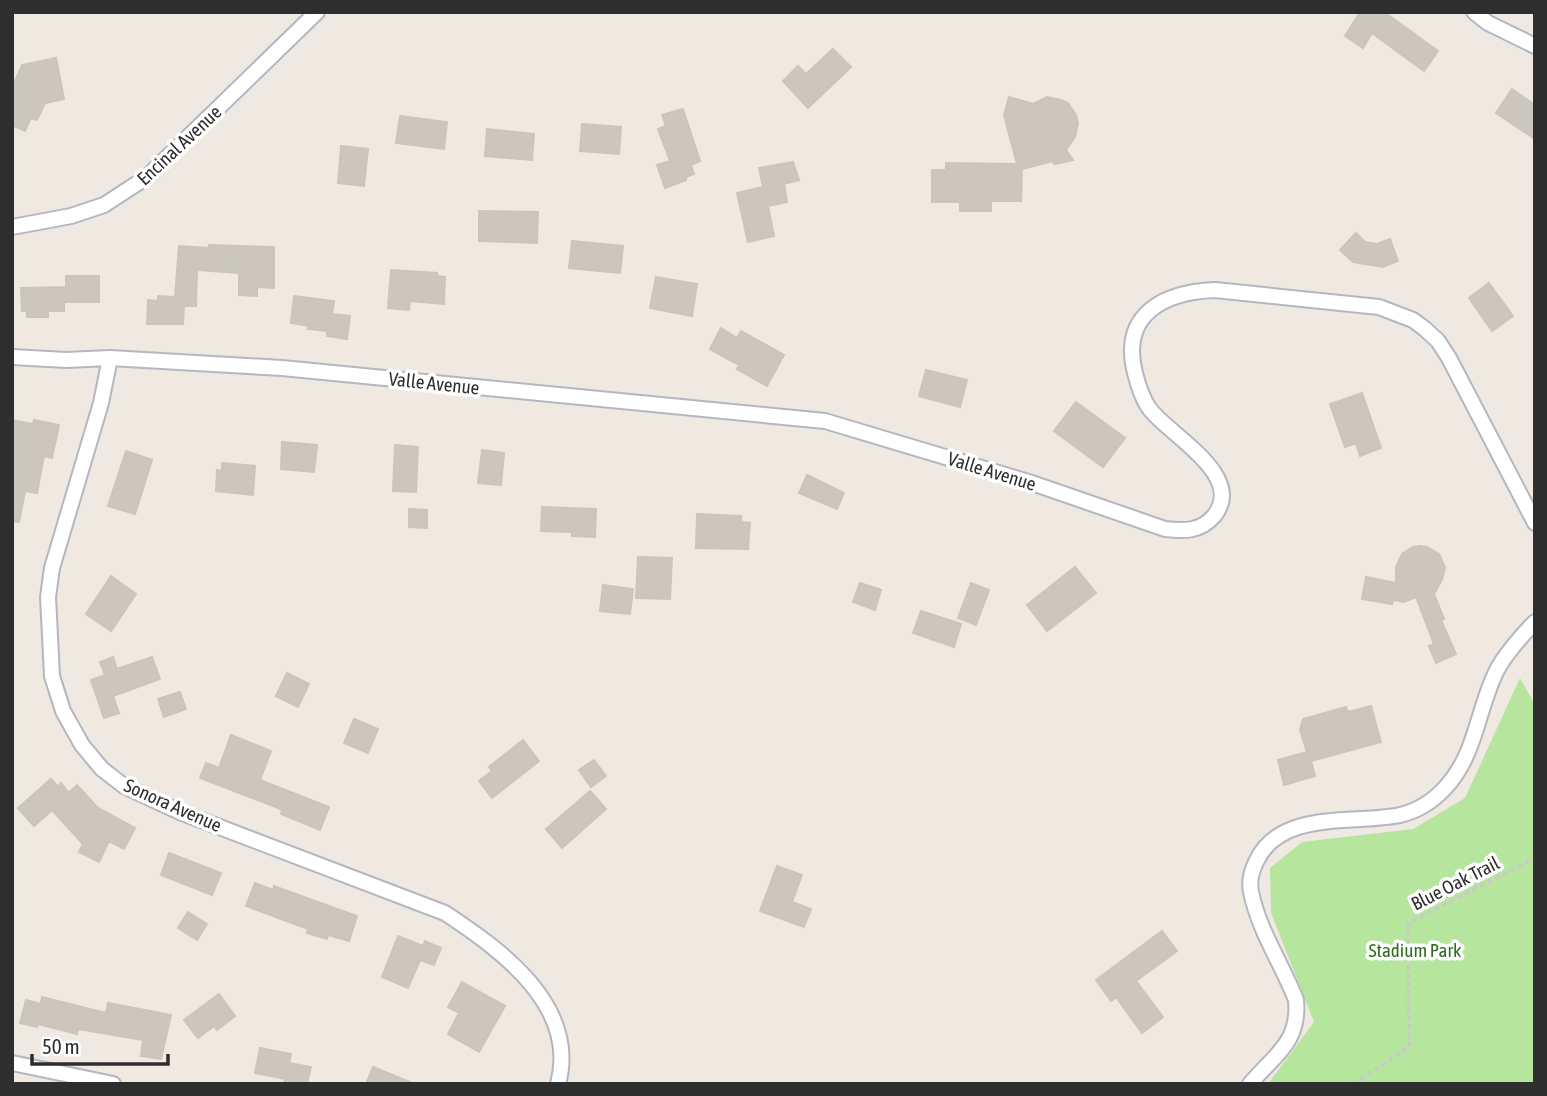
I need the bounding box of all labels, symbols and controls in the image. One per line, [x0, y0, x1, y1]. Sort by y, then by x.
street label: Encinal Avenue [132, 100, 226, 190]
street label: Valle Avenue [387, 367, 481, 399]
street label: Valle Avenue [945, 447, 1039, 495]
street label: Sonora Avenue [121, 774, 225, 836]
street label: Blue Oak Trail [1407, 851, 1503, 915]
park label: Stadium Park [1369, 939, 1462, 961]
scale bar [32, 1023, 168, 1066]
text: 50 m [42, 1034, 80, 1058]

